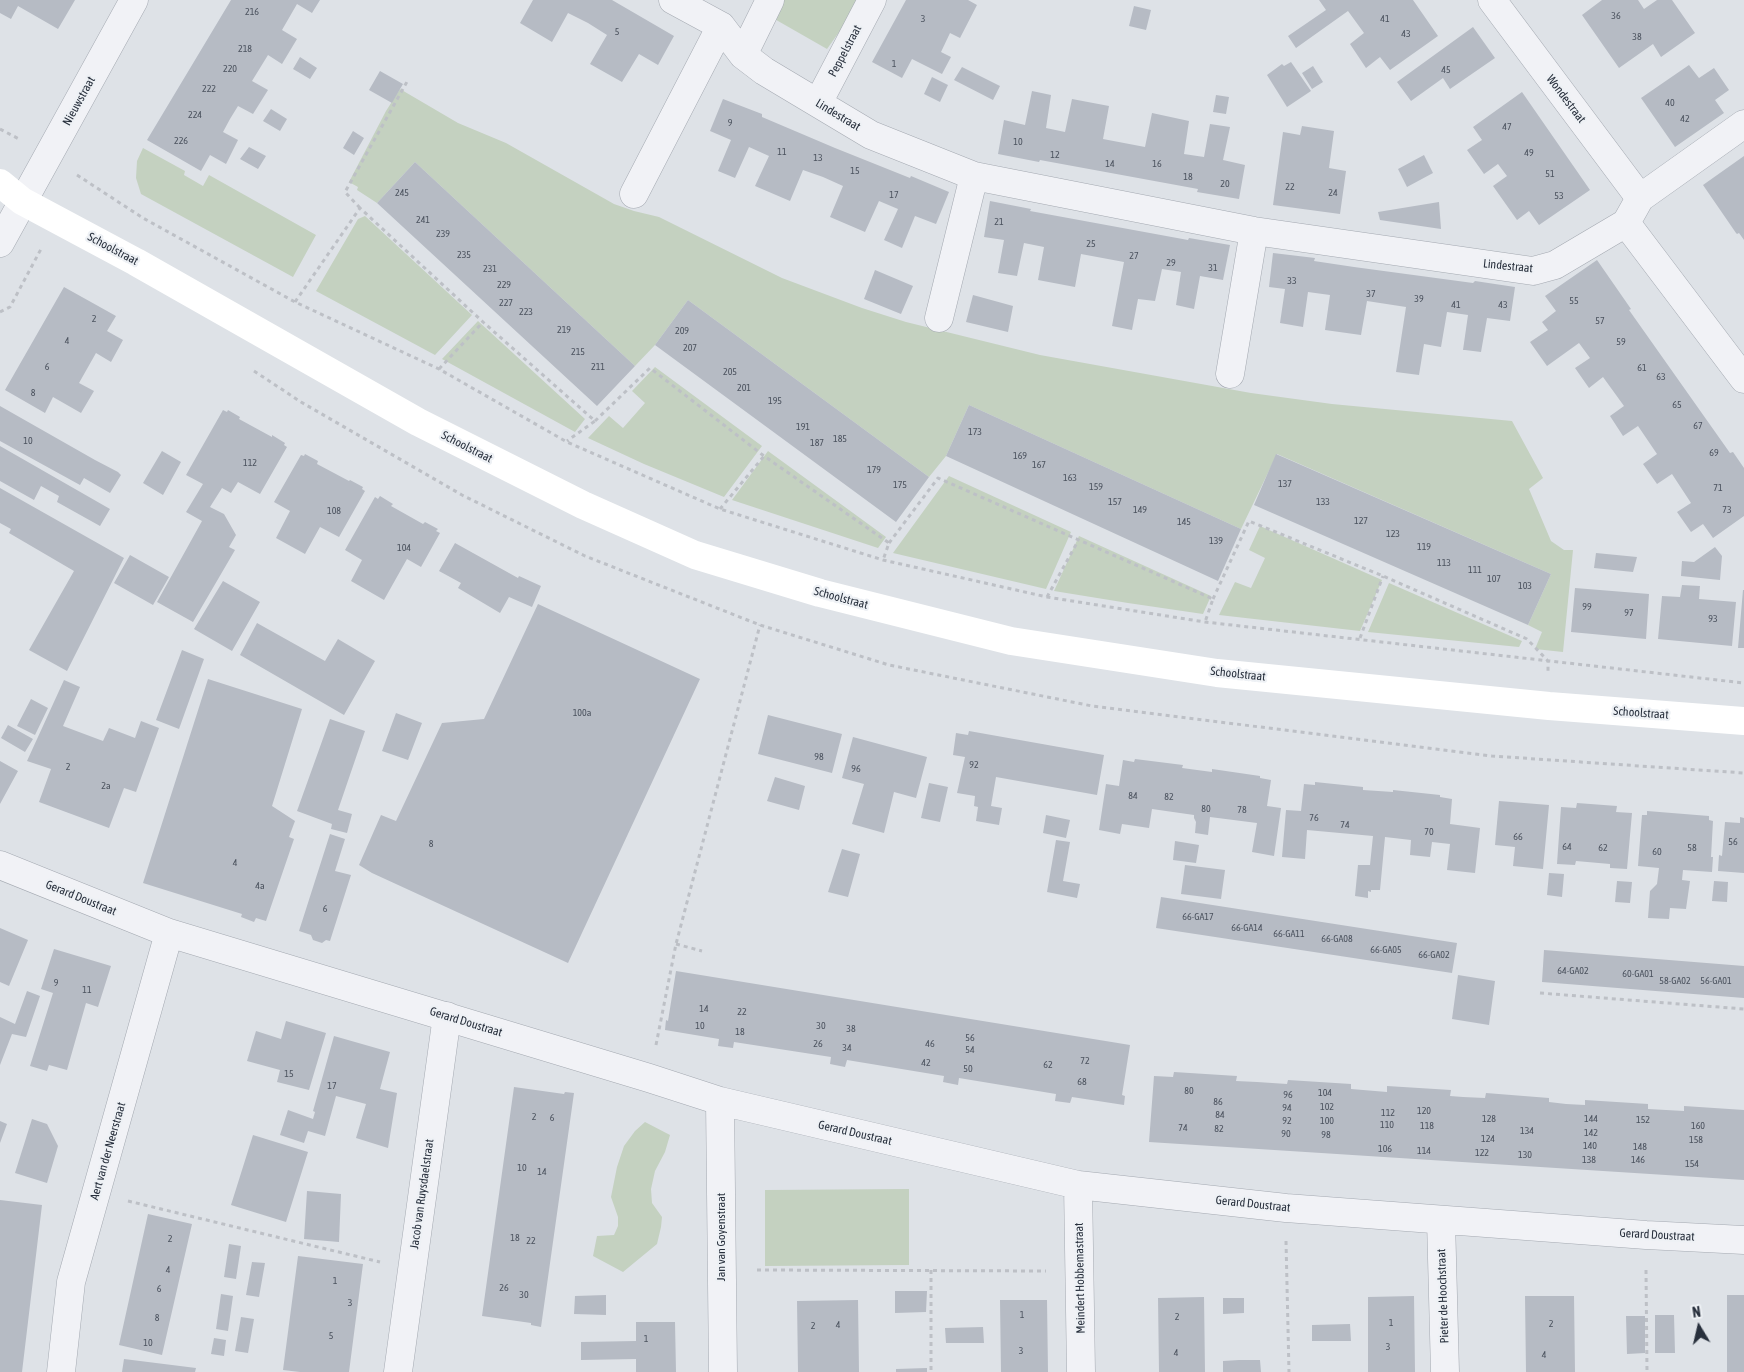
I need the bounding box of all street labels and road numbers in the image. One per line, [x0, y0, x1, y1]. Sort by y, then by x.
street label: Peppelstraat [825, 23, 865, 79]
street label: Wondestraat [1543, 72, 1589, 126]
street label: Nieuwstraat [60, 74, 98, 128]
street label: Lindestraat [813, 96, 863, 134]
street label: Schoolstraat [85, 230, 141, 268]
street label: Lindestraat [1482, 256, 1534, 276]
street label: Schoolstraat [439, 428, 495, 466]
street label: Schoolstraat [812, 584, 870, 612]
street label: Schoolstraat [1210, 664, 1266, 684]
street label: Schoolstraat [1613, 704, 1669, 722]
street label: Gerard Doustraat [43, 877, 119, 919]
street label: Gerard Doustraat [428, 1004, 504, 1040]
street label: Aert van der Neerstraat [87, 1100, 129, 1202]
street label: Gerard Doustraat [817, 1118, 893, 1148]
street label: Jacob van Ruysdaelstraat [407, 1138, 437, 1250]
street label: Jan van Goyenstraat [714, 1193, 728, 1281]
street label: Gerard Doustraat [1215, 1193, 1291, 1215]
street label: Meindert Hobbemastraat [1072, 1222, 1088, 1334]
street label: Gerard Doustraat [1619, 1226, 1695, 1244]
street label: Pieter de Hoochstraat [1434, 1248, 1452, 1344]

